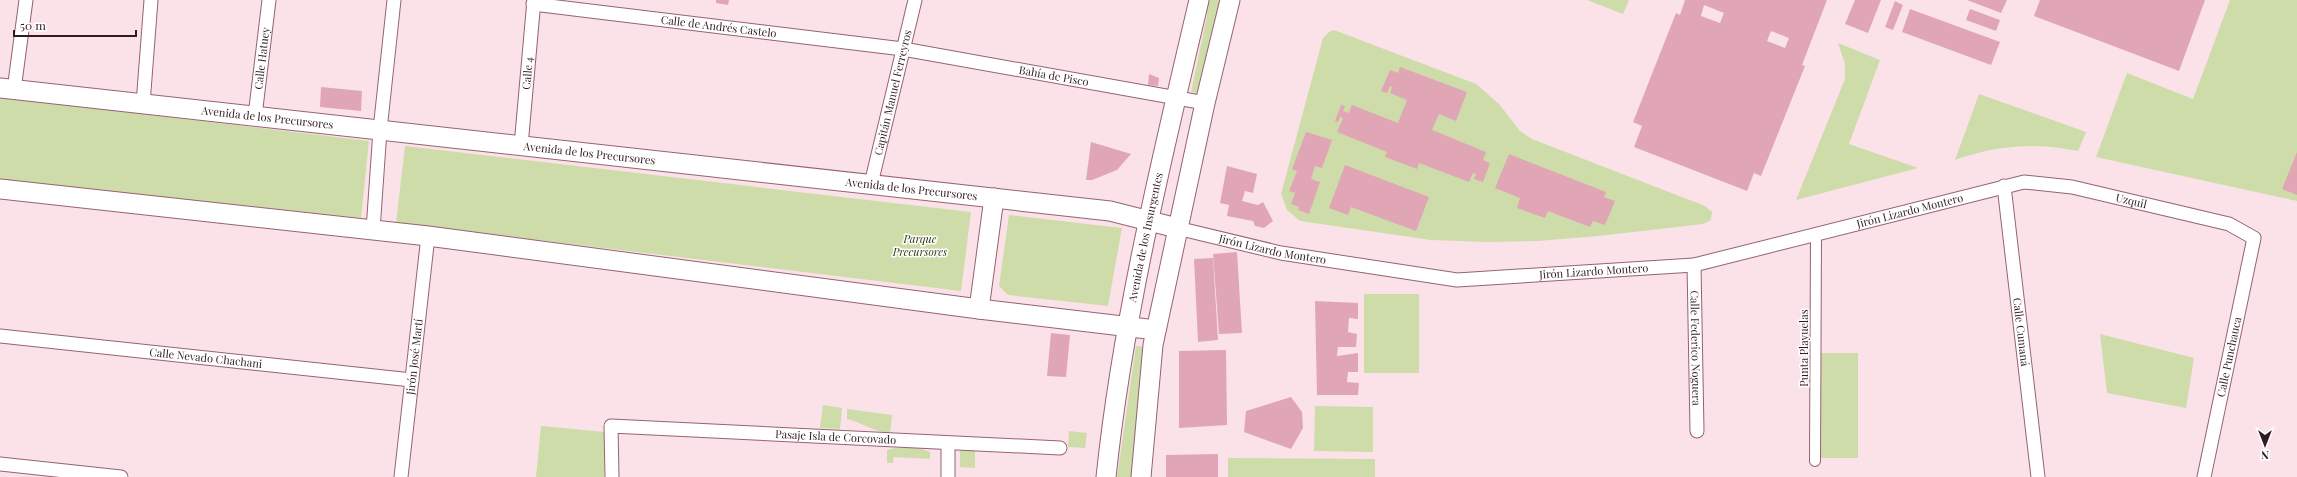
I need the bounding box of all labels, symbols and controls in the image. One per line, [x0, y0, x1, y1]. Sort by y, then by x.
scale bar [14, 12, 136, 38]
street label: Calle de Andrés Castelo [660, 12, 777, 41]
text: 50 m [20, 17, 46, 33]
street label: Calle Hatuey [250, 26, 273, 90]
street label: Capitán Manuel Ferreyros [870, 28, 915, 157]
street label: Calle 4 [518, 56, 536, 90]
street label: Bahía de Pisco [1018, 62, 1090, 89]
street label: Avenida de los Precursores [200, 102, 334, 132]
street label: Avenida de los Precursores [522, 138, 656, 168]
street label: Avenida de los Insurgentes [1124, 171, 1166, 304]
street label: Avenida de los Precursores [844, 174, 978, 203]
street label: Jirón Lizardo Montero [1854, 190, 1965, 231]
street label: Uzquil [2114, 190, 2149, 211]
street label: Jirón Lizardo Montero [1217, 230, 1327, 267]
park label: Parque Precursores [892, 231, 948, 259]
street label: Jirón Lizardo Montero [1538, 260, 1649, 282]
street label: Calle Federico Noguera [1687, 290, 1705, 406]
street label: Calle Cumaná [2010, 297, 2033, 368]
street label: Punta Playuelas [1796, 309, 1811, 387]
street label: Calle Punchauca [2213, 315, 2244, 398]
street label: Jirón José Martí [402, 318, 426, 397]
street label: Calle Nevado Chachani [149, 344, 263, 371]
north arrow [2245, 425, 2285, 465]
street label: Pasaje Isla de Corcovado [775, 426, 897, 447]
text: N [2261, 448, 2269, 463]

